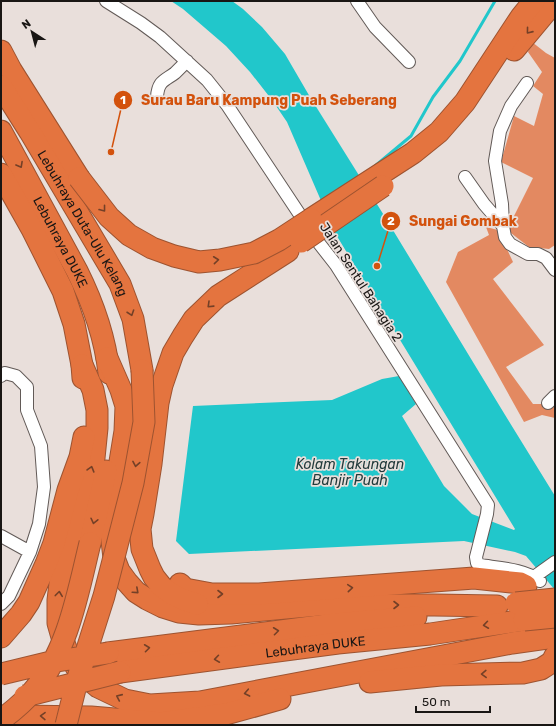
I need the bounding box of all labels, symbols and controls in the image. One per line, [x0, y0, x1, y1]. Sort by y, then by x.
north arrow [12, 12, 52, 52]
text: N [19, 17, 34, 32]
one-way arrow [527, 26, 534, 33]
callout: Surau Baru Kampung Puah Seberang [113, 87, 405, 113]
text: Surau Baru Kampung Puah Seberang [141, 92, 397, 109]
text: 1 [120, 93, 126, 107]
street label: Lebuhraya Duta-Ulu Kelang [35, 147, 131, 298]
one-way arrow [15, 161, 22, 168]
street label: Lebuhraya DUKE [30, 194, 91, 290]
one-way arrow [98, 204, 105, 211]
callout: Sungai Gombak [381, 208, 525, 234]
text: Sungai Gombak [409, 213, 518, 230]
street label: Jalan Sentul Bahagia 2 [317, 219, 405, 345]
one-way arrow [213, 256, 219, 265]
one-way arrow [207, 300, 215, 308]
one-way arrow [126, 310, 135, 317]
water label: Kolam Takungan Banjir Puah [296, 456, 404, 489]
one-way arrow [132, 461, 141, 467]
one-way arrow [86, 466, 95, 473]
one-way arrow [91, 518, 99, 524]
one-way arrow [347, 583, 353, 592]
one-way arrow [131, 586, 139, 594]
one-way arrow [217, 590, 223, 598]
one-way arrow [54, 591, 63, 598]
one-way arrow [393, 601, 399, 609]
one-way arrow [483, 620, 489, 629]
one-way arrow [273, 627, 279, 636]
street label: Lebuhraya DUKE [264, 633, 366, 660]
one-way arrow [144, 643, 150, 652]
one-way arrow [213, 654, 220, 663]
one-way arrow [481, 670, 487, 678]
one-way arrow [244, 688, 250, 697]
scale bar [416, 688, 490, 714]
one-way arrow [116, 694, 124, 702]
text: 50 m [422, 695, 450, 709]
one-way arrow [40, 712, 46, 720]

